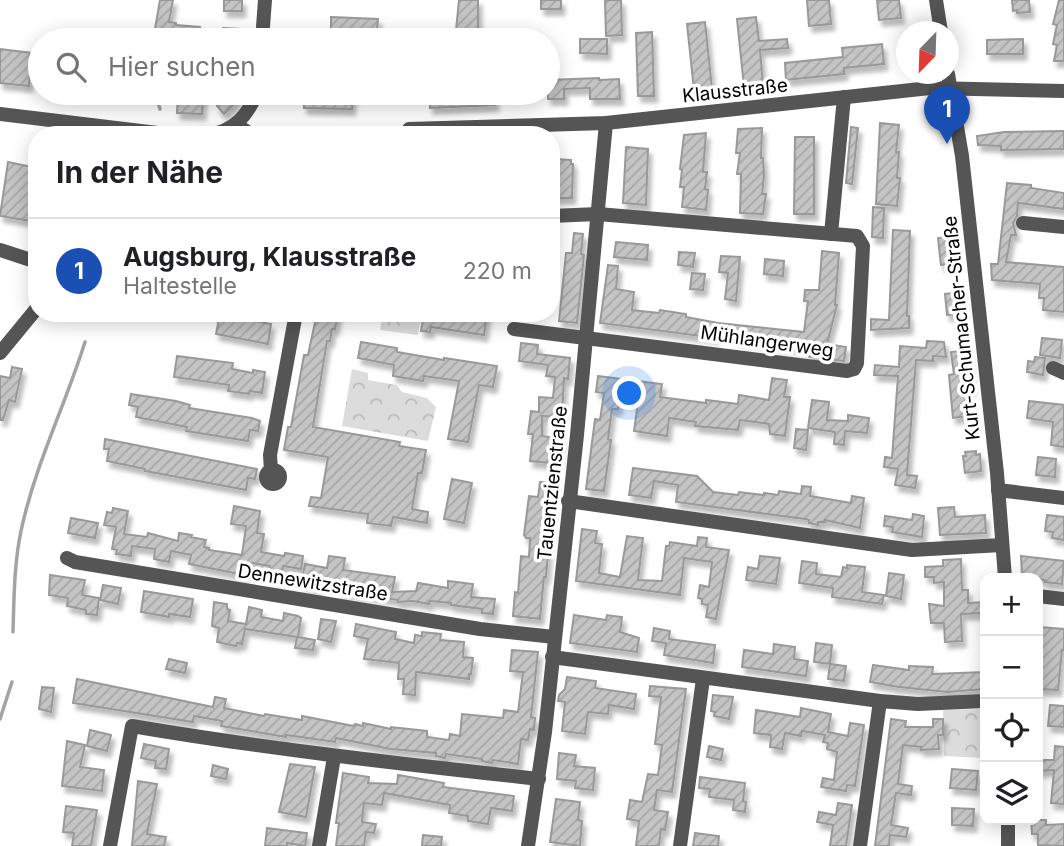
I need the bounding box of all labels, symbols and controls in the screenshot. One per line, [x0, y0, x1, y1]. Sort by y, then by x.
north arrow [896, 21, 959, 84]
search box [28, 28, 560, 105]
icon: search [52, 48, 90, 86]
text: Hier suchen [108, 51, 256, 82]
street label: Klausstraße [681, 74, 789, 107]
pin: 1 [924, 86, 970, 144]
text: In der Nähe [56, 154, 223, 190]
street label: Kurt-Schumacher-Straße [938, 215, 985, 441]
text: Augsburg, Klausstraße [123, 241, 416, 272]
text: 1 [74, 257, 84, 285]
text: 220 m [463, 257, 532, 285]
text: Haltestelle [123, 272, 237, 300]
street label: Mühlangerweg [699, 321, 835, 362]
your location [612, 376, 646, 410]
street label: Tauentzienstraße [533, 405, 572, 562]
street label: Dennewitzstraße [236, 559, 390, 606]
map controls [980, 573, 1043, 825]
button: + [980, 573, 1043, 636]
button: − [980, 636, 1043, 699]
button: locate [980, 699, 1043, 762]
button: layers [980, 762, 1043, 825]

